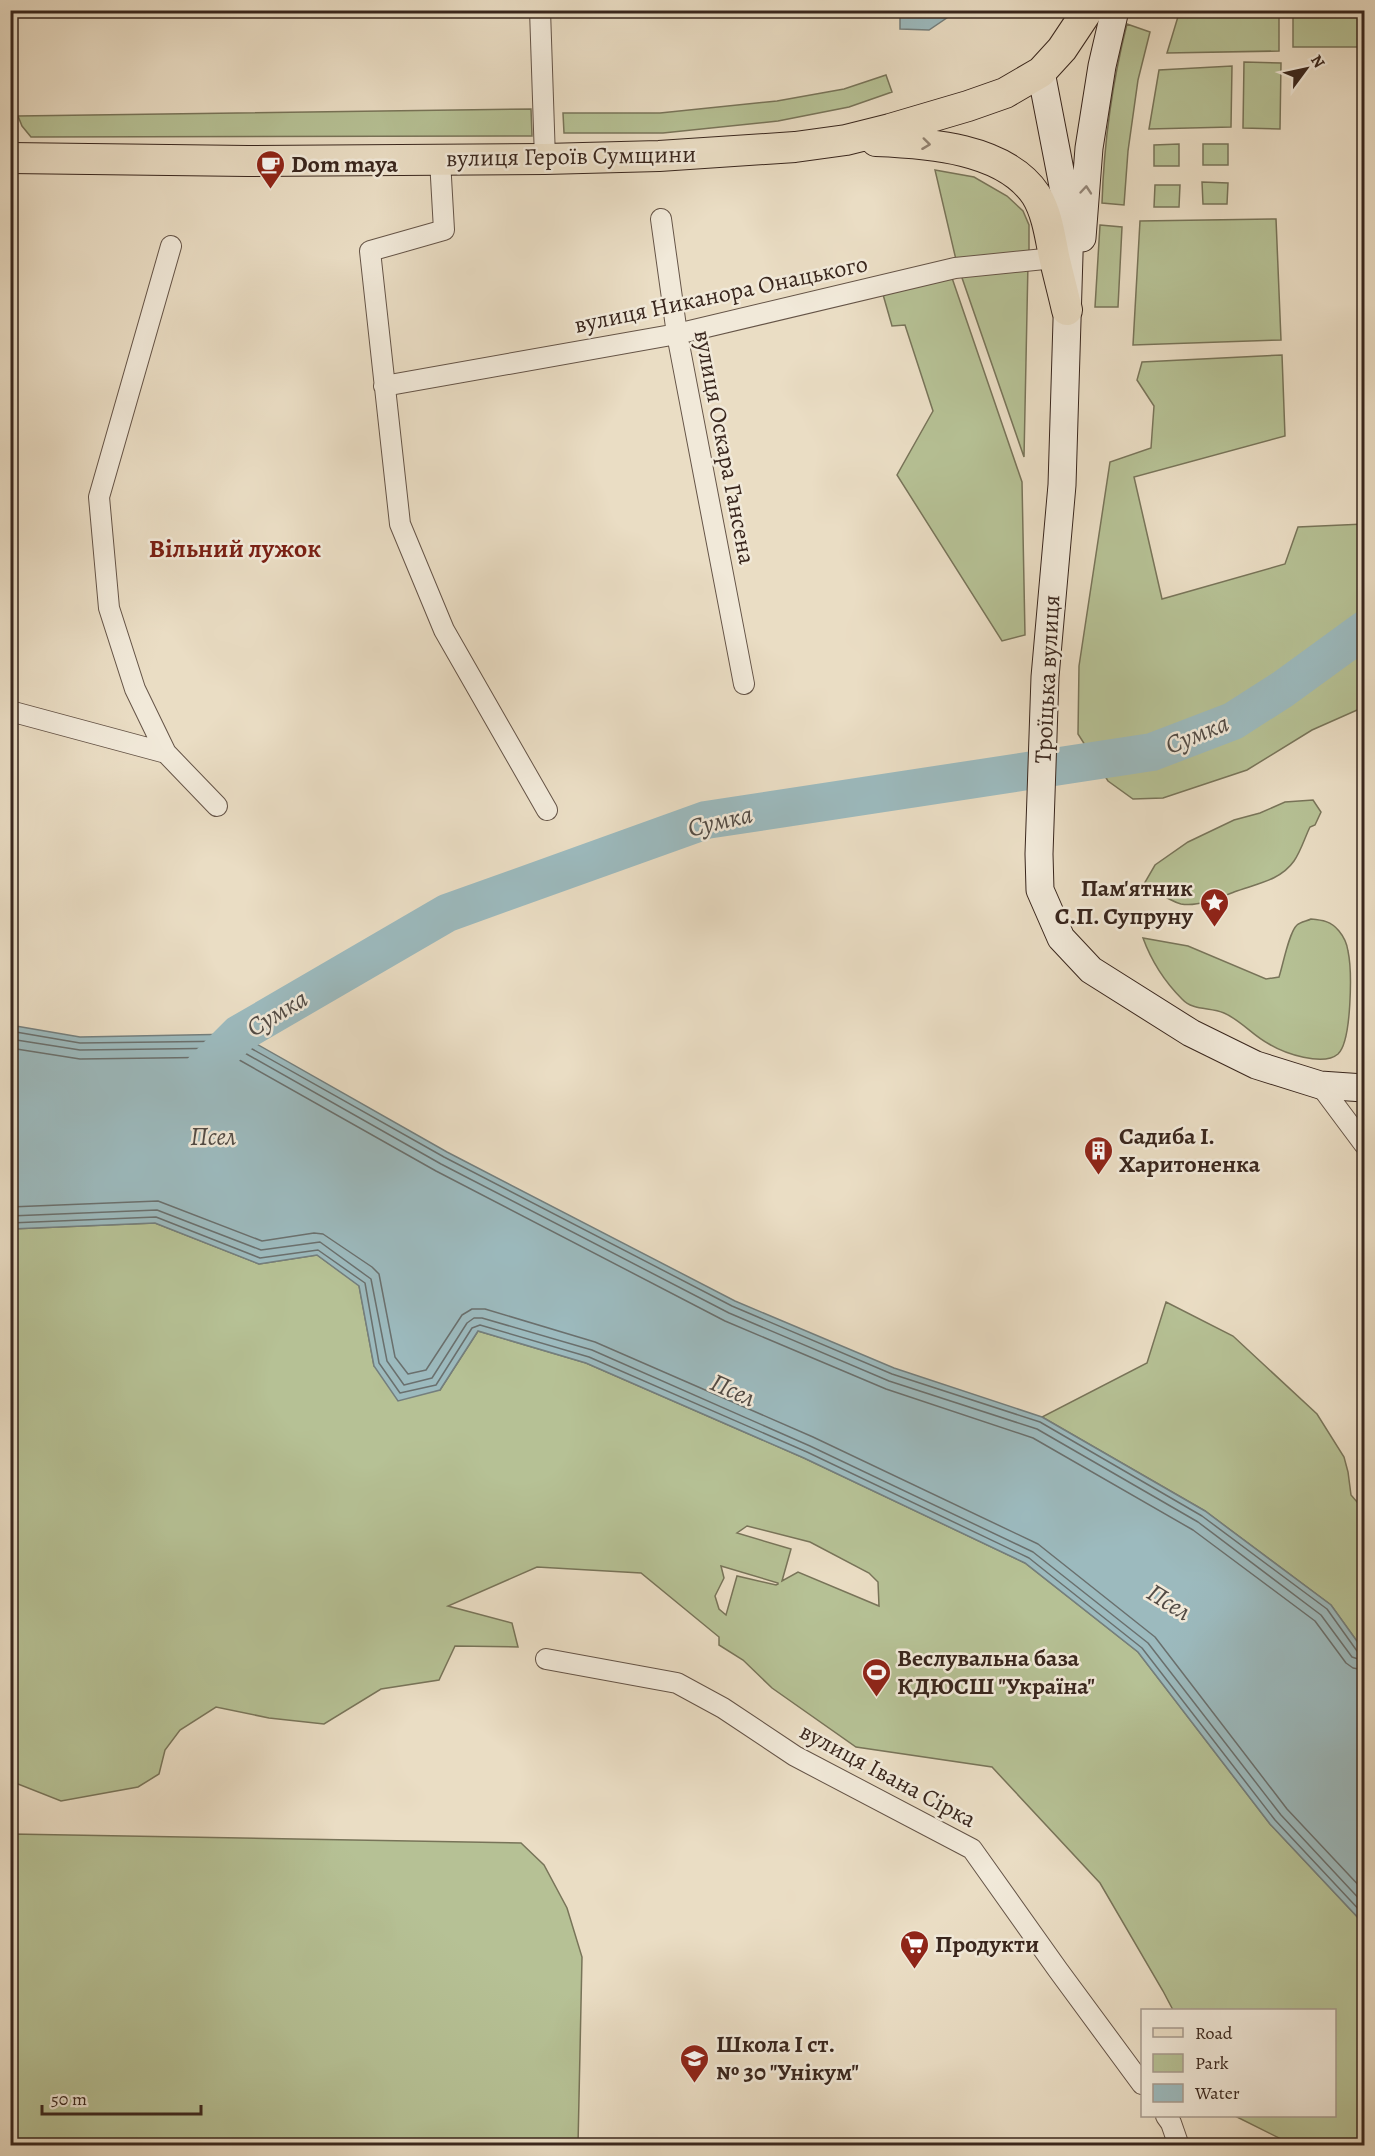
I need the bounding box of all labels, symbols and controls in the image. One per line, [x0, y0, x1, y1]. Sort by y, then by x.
north arrow [1276, 39, 1336, 99]
text: N [1305, 50, 1330, 73]
street label: вулиця Героїв Сумщини [446, 138, 696, 174]
one-way arrow [921, 138, 930, 150]
cafe icon: Dom maya [254, 148, 286, 190]
place label: Dom maya [291, 148, 398, 180]
one-way arrow [1079, 186, 1092, 195]
street label: вулиця Никанора Онацького [571, 247, 871, 341]
street label: вулиця Оскара Гансена [687, 327, 763, 567]
district label: Вільний лужок [149, 531, 321, 566]
street label: Троїцька вулиця [1027, 594, 1067, 764]
water label: Сумка [1160, 705, 1234, 763]
water label: Сумка [684, 797, 756, 845]
place label: Пам'ятник С.П. Супруну [1055, 872, 1193, 932]
place icon: Пам'ятник С.П. Супруну [1198, 886, 1230, 928]
water label: Сумка [240, 981, 314, 1045]
water label: Псел [190, 1119, 237, 1154]
place label: Садиба І. Харитоненка [1119, 1120, 1261, 1180]
building icon: Садиба І. Харитоненка [1082, 1134, 1114, 1176]
water label: Псел [705, 1365, 762, 1416]
water label: Псел [1140, 1575, 1199, 1629]
place label: Веслувальна база КДЮСШ "Україна" [897, 1642, 1095, 1702]
sports icon: Веслувальна база КДЮСШ "Україна" [860, 1656, 892, 1698]
street label: вулиця Івана Сірка [794, 1715, 982, 1835]
supermarket icon: Продукти [898, 1928, 930, 1970]
place label: Продукти [935, 1928, 1039, 1960]
legend [1141, 2009, 1336, 2117]
text: Road [1195, 2021, 1233, 2045]
place label: Школа І ст. № 30 "Унікум" [716, 2028, 859, 2088]
school or university icon: Школа І ст. № 30 "Унікум" [679, 2042, 711, 2084]
text: Park [1195, 2051, 1229, 2075]
scale bar [42, 2078, 201, 2116]
text: Water [1194, 2081, 1240, 2105]
text: 50 m [51, 2087, 87, 2111]

